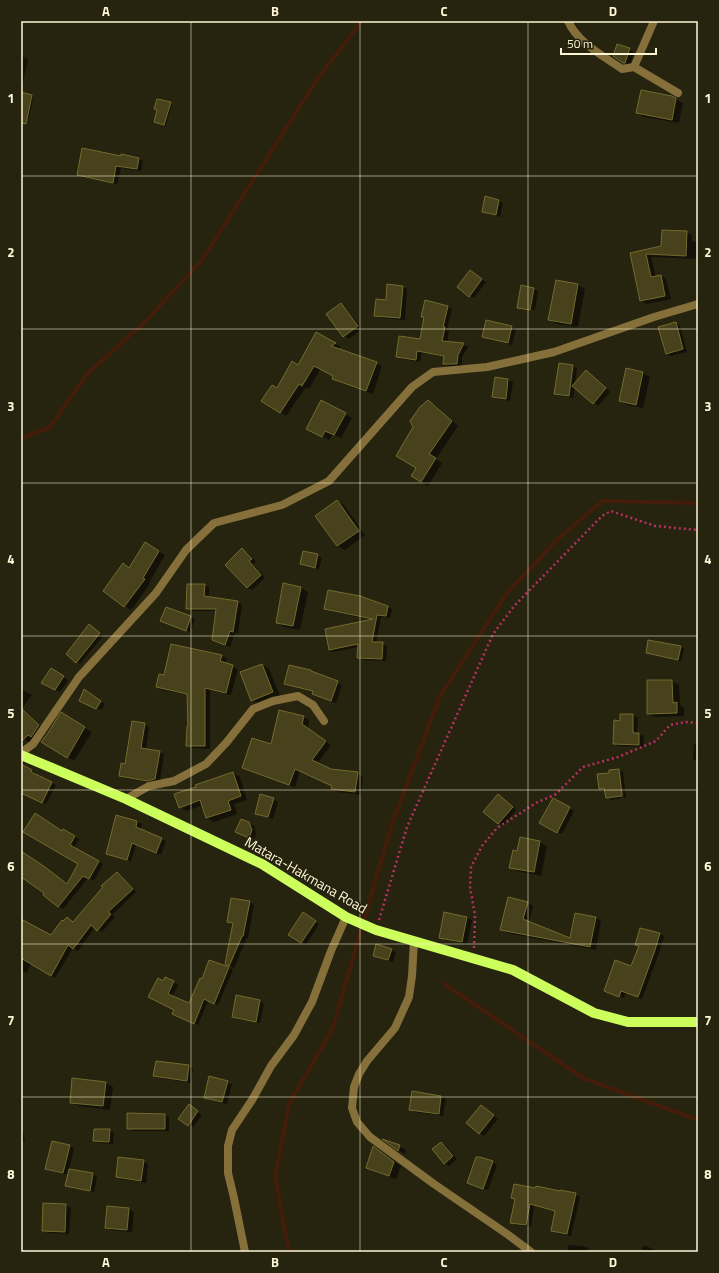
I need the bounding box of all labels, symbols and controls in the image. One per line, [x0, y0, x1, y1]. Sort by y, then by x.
text: A [102, 1, 110, 21]
text: B [271, 1, 279, 21]
text: C [440, 1, 448, 21]
text: D [609, 1, 617, 21]
scale bar [561, 30, 656, 56]
text: 50 m [567, 34, 593, 53]
text: 1 [7, 88, 15, 108]
text: 1 [704, 88, 712, 108]
text: 2 [7, 242, 15, 262]
text: 2 [704, 242, 712, 262]
text: 3 [7, 396, 15, 416]
text: 3 [704, 396, 712, 416]
text: 4 [7, 549, 15, 569]
text: 4 [704, 549, 712, 569]
text: 5 [7, 703, 15, 723]
text: 5 [704, 703, 712, 723]
street label: Matara-Hakmana Road [241, 831, 371, 918]
text: 6 [7, 856, 15, 876]
text: 6 [704, 856, 712, 876]
text: 7 [7, 1010, 15, 1030]
text: 7 [704, 1010, 712, 1030]
text: 8 [7, 1164, 15, 1184]
text: 8 [704, 1164, 712, 1184]
text: A [102, 1252, 110, 1272]
text: B [271, 1252, 279, 1272]
text: C [440, 1252, 448, 1272]
text: D [609, 1252, 617, 1272]

